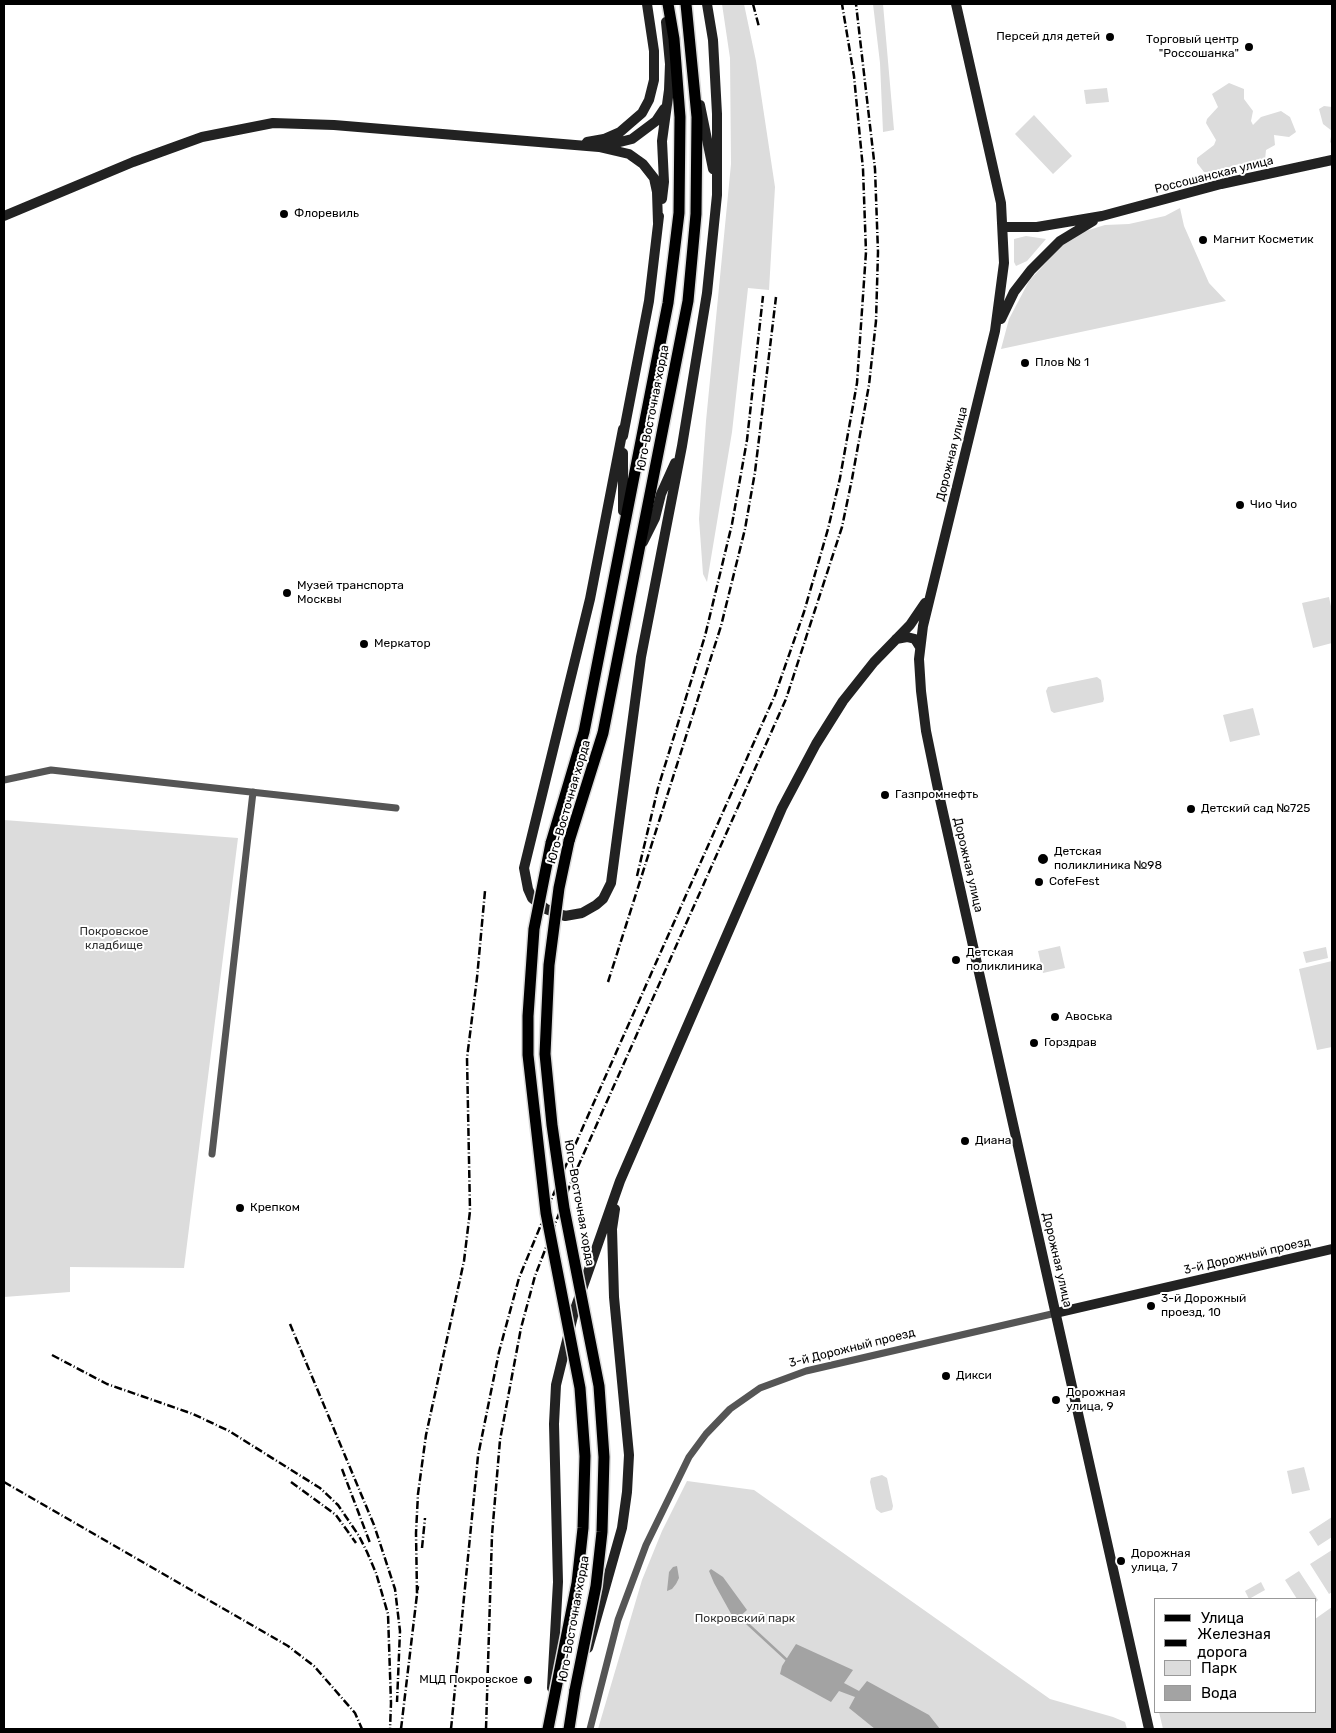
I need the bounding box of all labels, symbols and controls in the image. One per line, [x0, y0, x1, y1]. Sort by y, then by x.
place label: Персей для детей [996, 30, 1100, 44]
marker: Персей для детей [1104, 31, 1116, 43]
place label: Торговый центр "Россошанка" [1146, 33, 1239, 61]
marker: Торговый центр "Россошанка" [1243, 41, 1255, 53]
street label: Россошанская улица [1153, 153, 1275, 197]
place label: Флоревиль [294, 207, 359, 221]
marker: Флоревиль [278, 208, 290, 220]
place label: Магнит Косметик [1213, 233, 1314, 247]
marker: Магнит Косметик [1197, 234, 1209, 246]
street label: Юго-Восточная хорда [634, 344, 672, 472]
place label: Плов № 1 [1035, 356, 1089, 370]
marker: Плов № 1 [1019, 357, 1031, 369]
street label: Дорожная улица [933, 405, 971, 503]
place label: Чио Чио [1250, 498, 1297, 512]
marker: Чио Чио [1234, 499, 1246, 511]
place label: Музей транспорта Москвы [297, 579, 404, 607]
marker: Музей транспорта Москвы [281, 587, 293, 599]
place label: Меркатор [374, 637, 431, 651]
marker: Меркатор [358, 638, 370, 650]
street label: Юго-Восточная хорда [544, 739, 594, 865]
place label: Газпромнефть [895, 788, 978, 802]
marker: Газпромнефть [879, 789, 891, 801]
place label: Детский сад №725 [1201, 802, 1310, 816]
marker: Детский сад №725 [1185, 803, 1197, 815]
street label: Дорожная улица [950, 816, 986, 914]
place label: Детская поликлиника №98 [1054, 845, 1162, 873]
marker: Детская поликлиника №98 [1036, 852, 1050, 866]
place label: CofeFest [1049, 875, 1099, 889]
marker: CofeFest [1033, 876, 1045, 888]
park label: Покровское кладбище [79, 925, 149, 953]
place label: Детская поликлиника [966, 946, 1043, 974]
marker: Детская поликлиника [950, 954, 962, 966]
place label: Авоська [1065, 1010, 1112, 1024]
marker: Авоська [1049, 1011, 1061, 1023]
place label: Горздрав [1044, 1036, 1097, 1050]
marker: Горздрав [1028, 1037, 1040, 1049]
place label: Диана [975, 1134, 1011, 1148]
marker: Диана [959, 1135, 971, 1147]
street label: Юго-Восточная хорда [561, 1139, 597, 1267]
place label: Крепком [250, 1201, 300, 1215]
marker: Крепком [234, 1202, 246, 1214]
street label: Дорожная улица [1039, 1211, 1075, 1309]
street label: 3-й Дорожный проезд [1182, 1234, 1312, 1278]
place label: 3-й Дорожный проезд, 10 [1161, 1292, 1246, 1320]
marker: 3-й Дорожный проезд, 10 [1145, 1300, 1157, 1312]
street label: 3-й Дорожный проезд [787, 1325, 917, 1371]
place label: Дикси [956, 1369, 992, 1383]
marker: Дикси [940, 1370, 952, 1382]
place label: Дорожная улица, 9 [1066, 1386, 1125, 1414]
marker: Дорожная улица, 9 [1050, 1394, 1062, 1406]
place label: Дорожная улица, 7 [1131, 1547, 1190, 1575]
street label: Юго-Восточная хорда [556, 1555, 592, 1683]
marker: Дорожная улица, 7 [1115, 1555, 1127, 1567]
legend [1154, 1598, 1316, 1713]
text: Улица [1201, 1609, 1244, 1627]
park label: Покровский парк [695, 1612, 795, 1626]
text: Железная дорога [1197, 1625, 1271, 1661]
text: Парк [1201, 1659, 1237, 1677]
place label: МЦД Покровское [419, 1673, 518, 1687]
marker: МЦД Покровское [522, 1674, 534, 1686]
text: Вода [1201, 1684, 1237, 1702]

